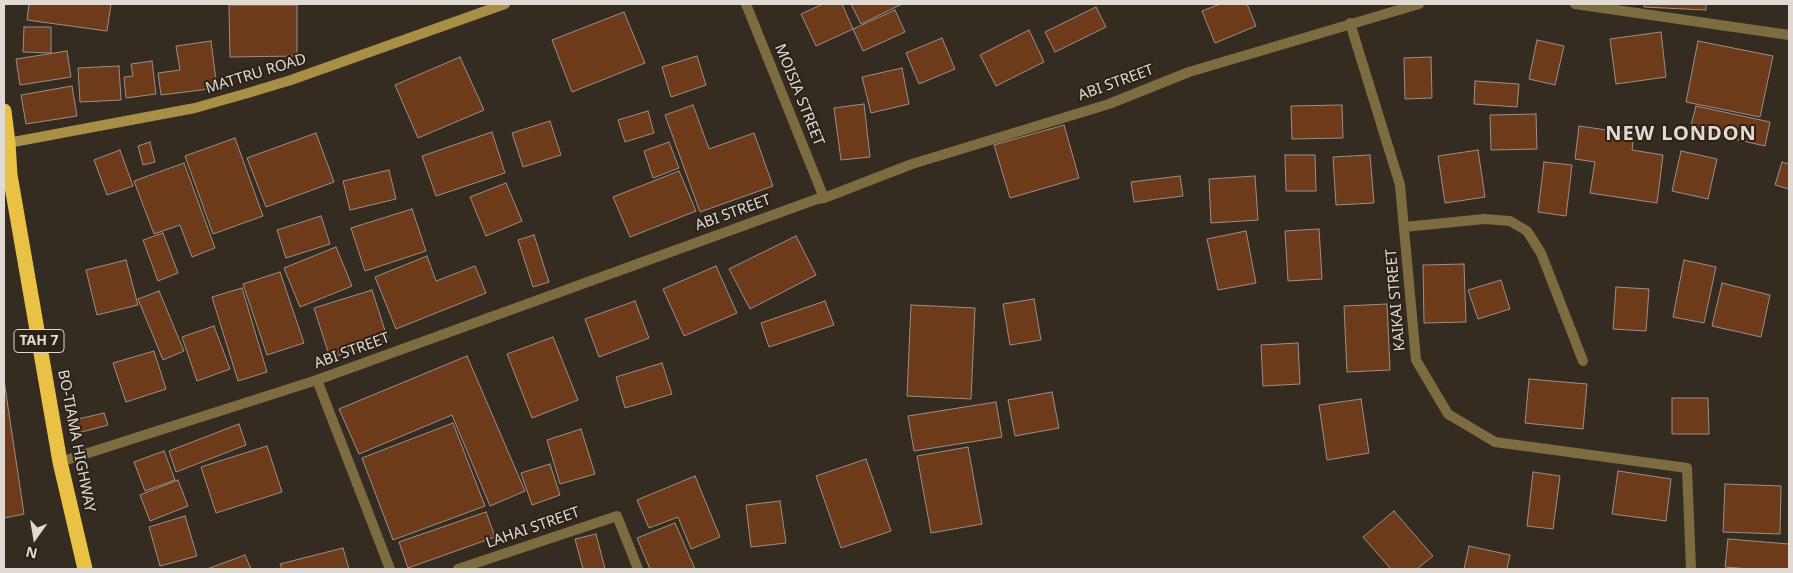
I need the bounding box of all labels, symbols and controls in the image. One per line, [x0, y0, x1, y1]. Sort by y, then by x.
street label: MOISIA STREET [770, 41, 828, 149]
street label: MATTRU ROAD [203, 50, 309, 98]
street label: ABI STREET [1076, 61, 1156, 105]
district label: NEW LONDON [1604, 122, 1758, 146]
street label: ABI STREET [693, 191, 773, 235]
street label: KAIKAI STREET [1383, 248, 1409, 352]
street label: ABI STREET [312, 329, 392, 373]
road number: TAH 7 [14, 330, 64, 352]
street label: BO-TIAMA HIGHWAY [53, 368, 99, 514]
street label: LAHAI STREET [484, 504, 582, 552]
north arrow [10, 513, 60, 563]
text: N [24, 543, 39, 564]

